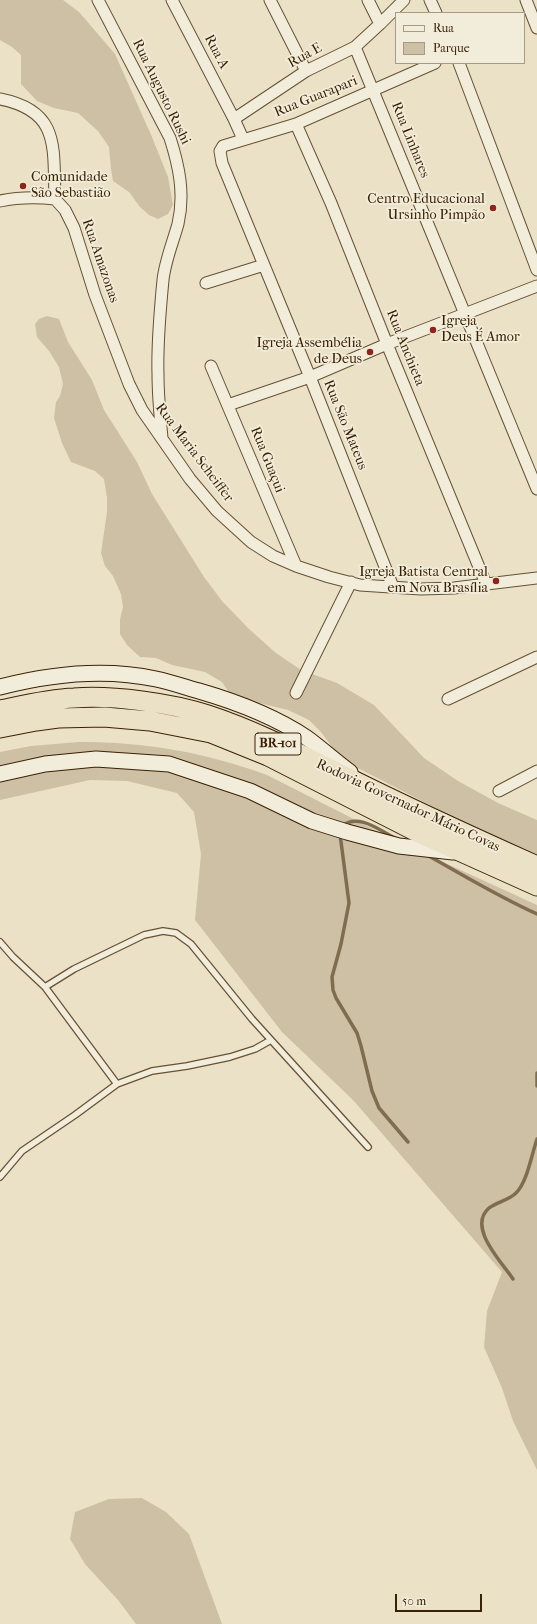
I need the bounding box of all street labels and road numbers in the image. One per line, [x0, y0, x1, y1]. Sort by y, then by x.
street label: Rua A [200, 32, 232, 72]
street label: Rua Augusto Rushi [128, 37, 194, 147]
street label: Rua E [285, 40, 325, 72]
street label: Rua Guarapari [272, 73, 360, 121]
street label: Rua Linhares [387, 100, 433, 180]
street label: Rua Amazonas [78, 217, 122, 305]
street label: Rua Anchieta [382, 307, 428, 389]
street label: Rua São Mateus [319, 378, 371, 472]
street label: Rua Maria Scheiffer [151, 400, 237, 506]
street label: Rua Guaçui [246, 424, 288, 496]
road number: BR-101 [255, 733, 301, 755]
street label: Rodovia Governador Mário Covas [313, 756, 503, 856]

